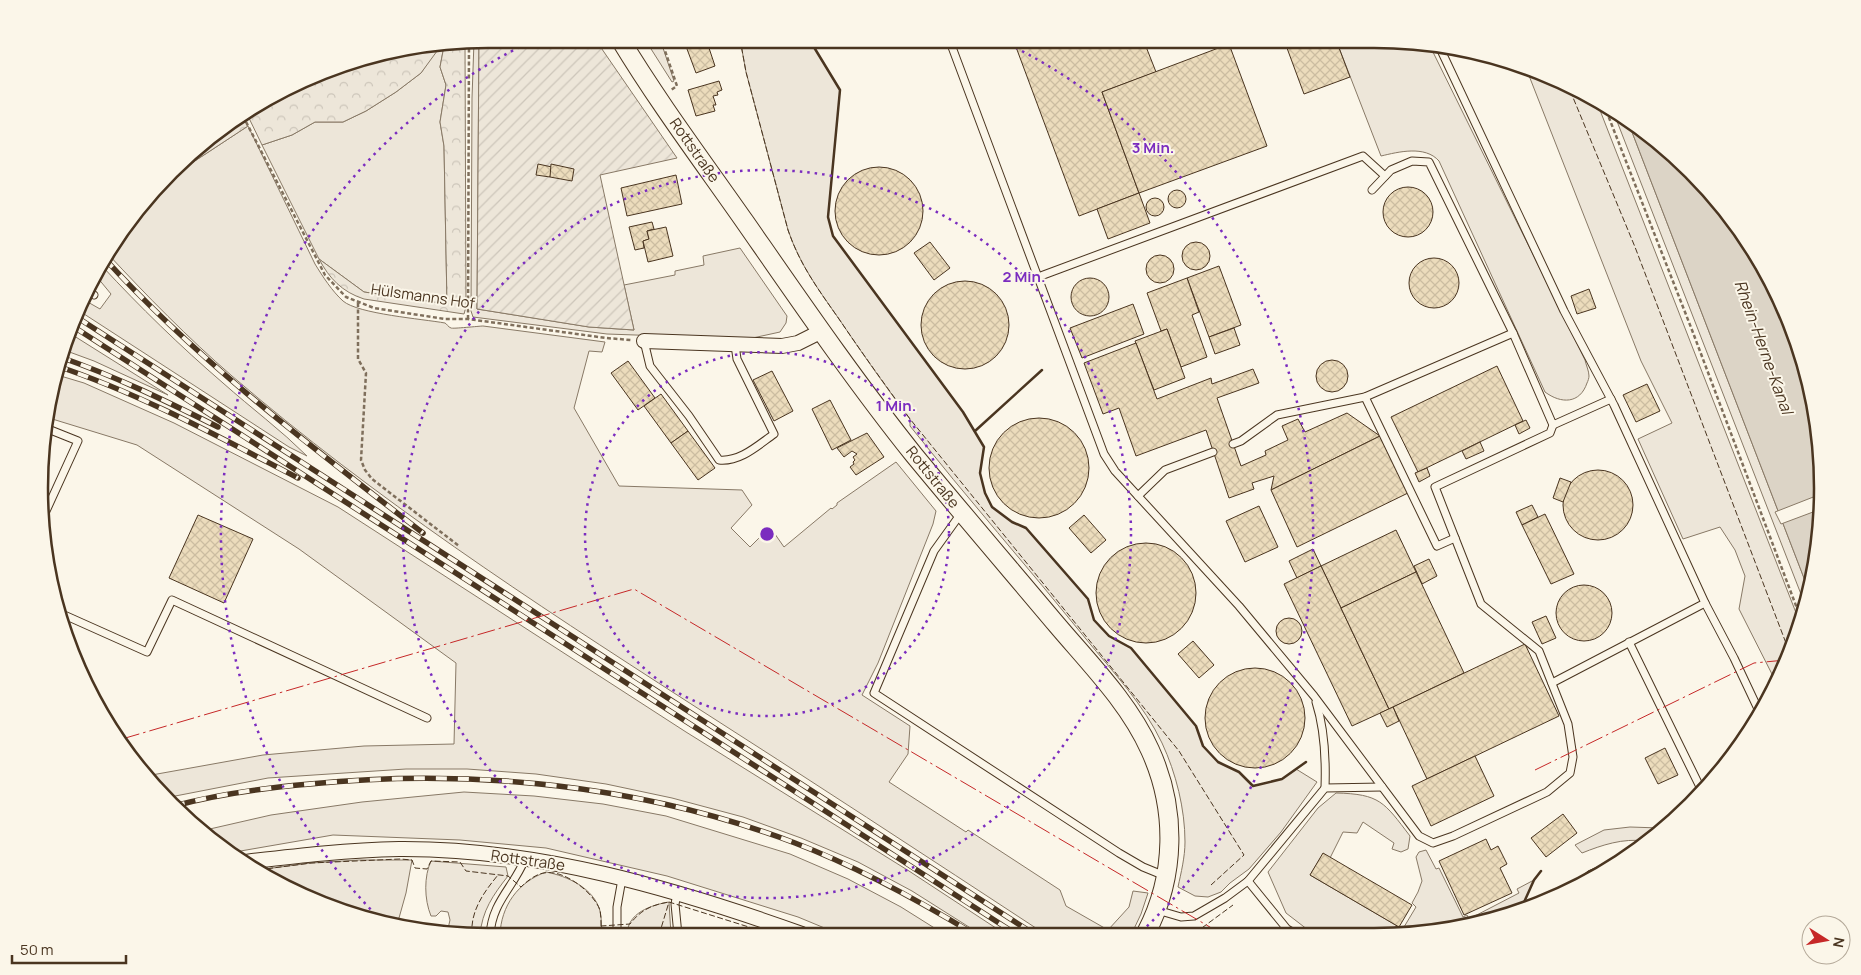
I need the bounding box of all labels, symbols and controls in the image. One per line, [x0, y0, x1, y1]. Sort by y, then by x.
street label: Rottstraße [665, 113, 725, 187]
text: 3 Min. [1132, 137, 1174, 158]
text: 2 Min. [1003, 266, 1045, 287]
water label: Rhein-Herne-Kanal [1730, 277, 1799, 419]
street label: Hülsmanns Hof [370, 278, 477, 314]
text: 1 Min. [876, 395, 916, 416]
street label: Rottstraße [901, 441, 965, 513]
centre of rings [758, 525, 776, 543]
street label: Rottstraße [490, 844, 567, 876]
north arrow [1801, 915, 1851, 965]
scale bar [12, 932, 126, 964]
text: N [1829, 936, 1850, 949]
text: 50 m [20, 939, 54, 960]

